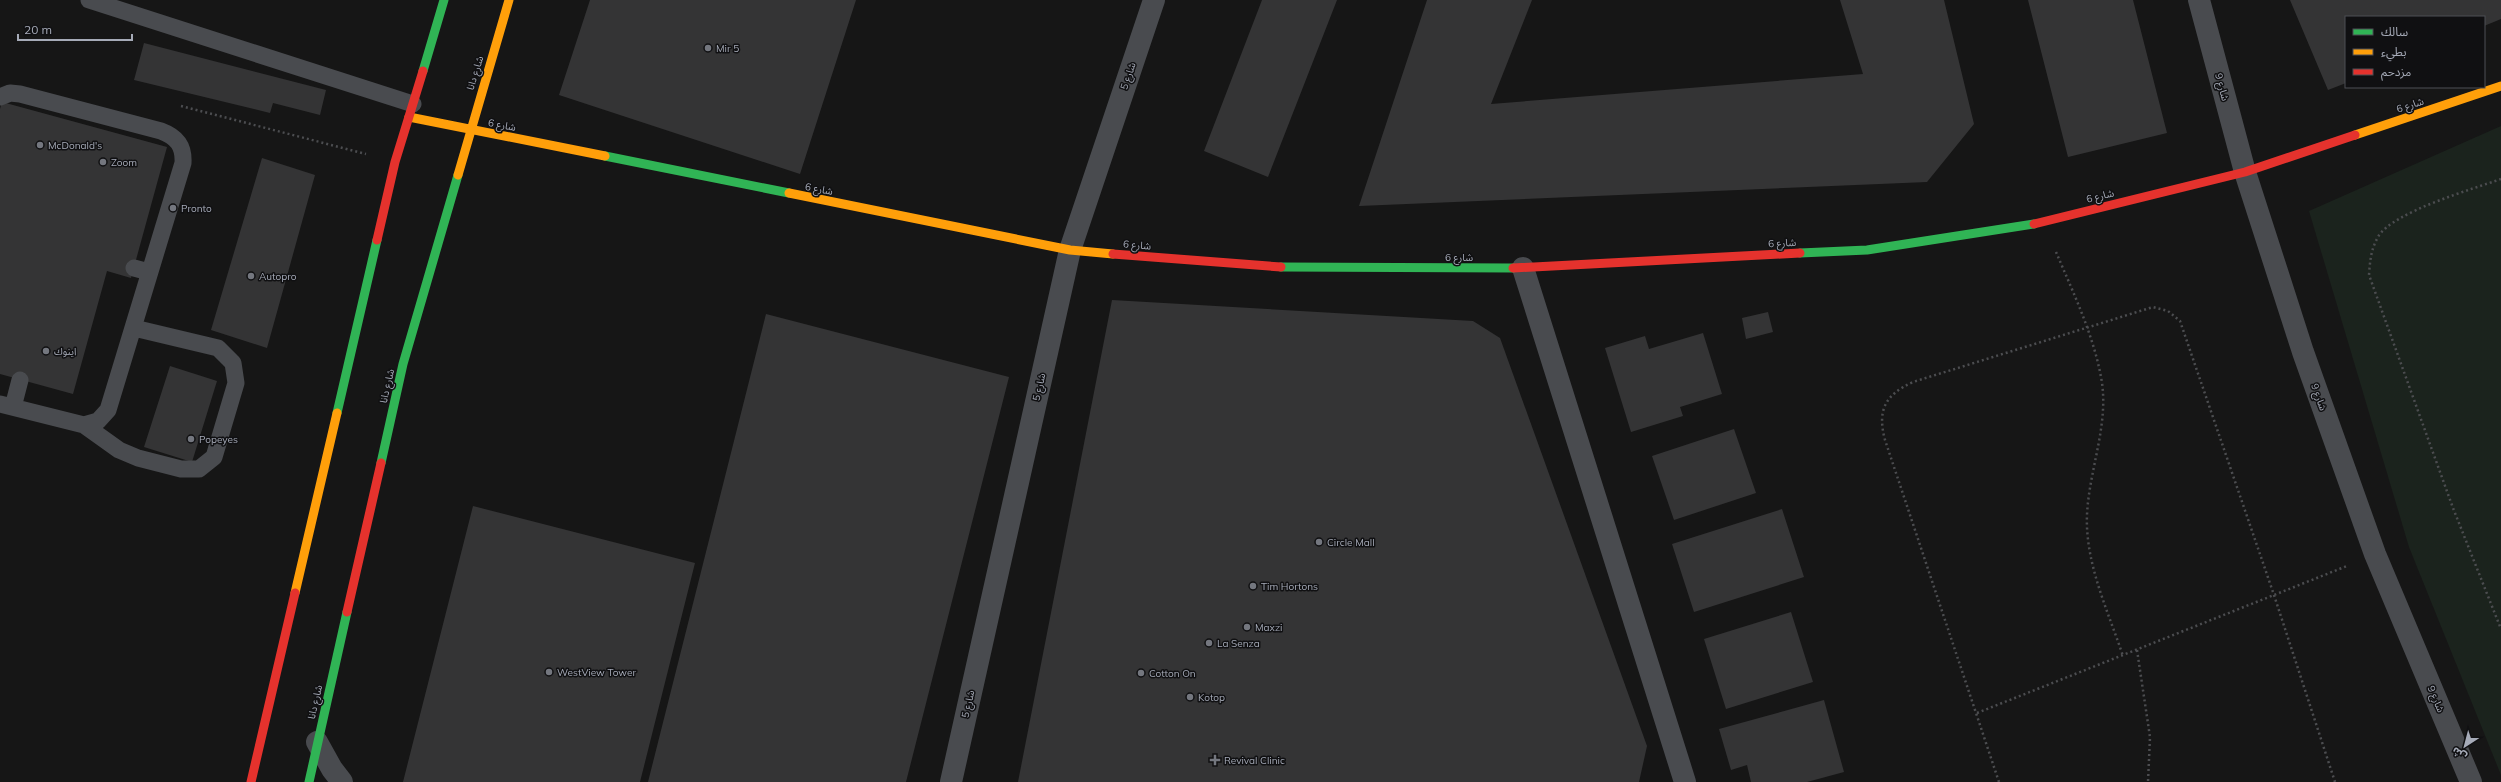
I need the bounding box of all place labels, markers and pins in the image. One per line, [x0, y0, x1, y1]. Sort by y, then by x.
place label: Mir 5 [716, 42, 739, 55]
marker: Mir 5 [703, 43, 713, 53]
place label: McDonald's [48, 139, 102, 152]
marker: McDonald's [35, 140, 45, 150]
place label: Zoom [111, 156, 137, 169]
marker: Zoom [98, 157, 108, 167]
place label: Pronto [181, 202, 212, 215]
marker: Pronto [168, 203, 178, 213]
place label: Autopro [259, 270, 297, 283]
marker: Autopro [246, 271, 256, 281]
place label: اينوك [54, 345, 76, 358]
marker: اينوك [41, 346, 51, 356]
place label: Popeyes [199, 433, 238, 446]
marker: Popeyes [186, 434, 196, 444]
place label: Circle Mall [1327, 536, 1375, 549]
marker: Circle Mall [1314, 537, 1324, 547]
place label: Tim Hortons [1261, 580, 1318, 593]
marker: Tim Hortons [1248, 581, 1258, 591]
place label: Maxzi [1255, 621, 1282, 634]
marker: Maxzi [1242, 622, 1252, 632]
place label: La Senza [1217, 637, 1260, 650]
marker: La Senza [1204, 638, 1214, 648]
place label: WestView Tower [557, 666, 636, 679]
marker: WestView Tower [544, 667, 554, 677]
place label: Cotton On [1149, 667, 1196, 680]
marker: Cotton On [1136, 668, 1146, 678]
place label: Kotop [1198, 691, 1225, 704]
marker: Kotop [1185, 692, 1195, 702]
marker: Revival Clinic [1209, 754, 1221, 766]
place label: Revival Clinic [1224, 754, 1285, 767]

